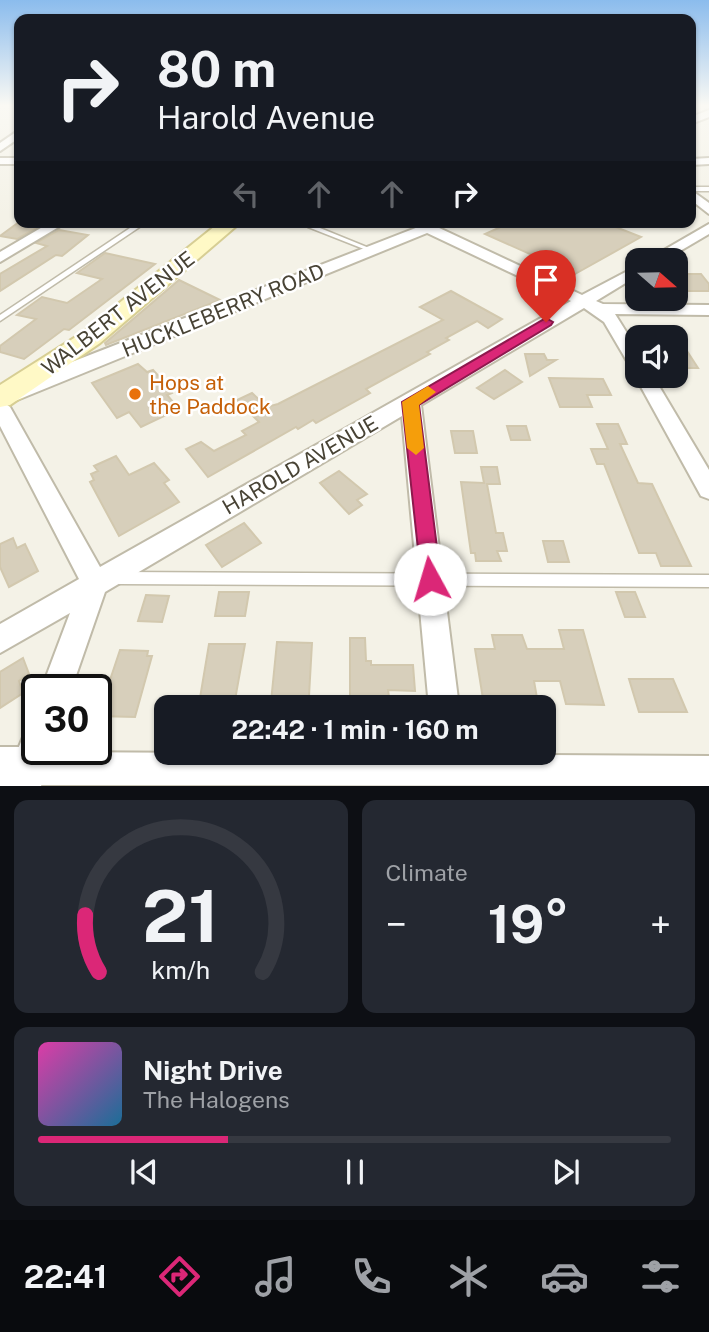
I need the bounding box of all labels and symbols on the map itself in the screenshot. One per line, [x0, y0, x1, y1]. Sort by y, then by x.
street label: WALBERT AVENUE [37, 246, 199, 380]
north arrow [625, 248, 688, 312]
pin [516, 250, 576, 322]
street label: HUCKLEBERRY ROAD [118, 258, 328, 362]
place label: Hops at the Paddock [149, 370, 271, 419]
marker: Hops at the Paddock [127, 386, 143, 402]
street label: HAROLD AVENUE [218, 410, 382, 520]
position arrow [393, 542, 467, 616]
speed limit sign: 30 [21, 674, 112, 765]

